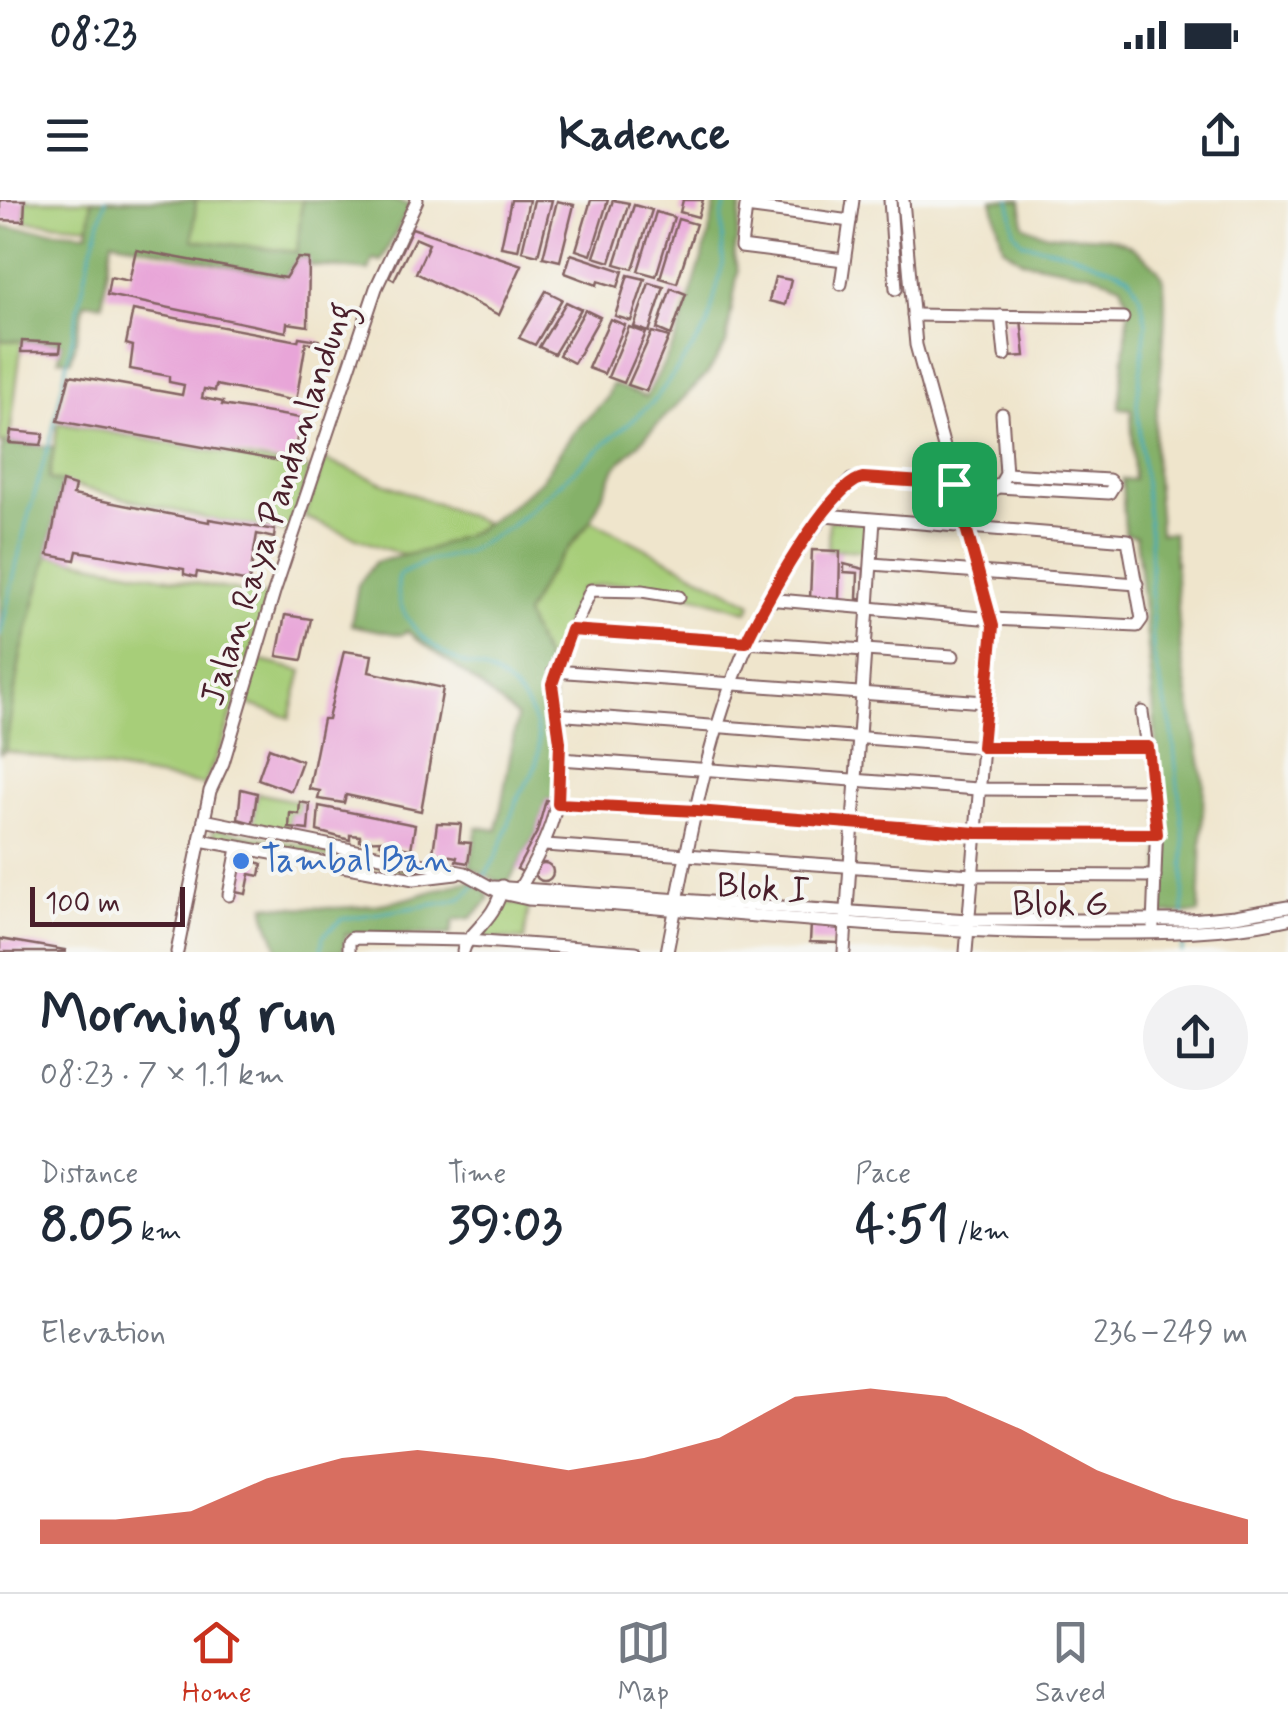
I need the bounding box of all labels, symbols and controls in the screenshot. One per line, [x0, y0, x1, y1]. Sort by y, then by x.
text: 08:23 [50, 11, 137, 60]
text: Kadence [558, 106, 730, 165]
icon: menu [40, 108, 95, 163]
icon: share [1193, 108, 1248, 163]
street label: Jalan Raya Pandanlandung [190, 296, 368, 713]
pin [912, 442, 997, 527]
icon: arrive [927, 457, 982, 512]
place label: Tambal Ban [261, 838, 451, 884]
marker: Tambal Ban [230, 850, 252, 872]
street label: Blok I [715, 863, 811, 915]
scale bar [30, 882, 185, 926]
street label: Blok G [1012, 882, 1108, 928]
text: 100 m [45, 886, 120, 923]
text: Morning run [40, 980, 337, 1052]
button: share [1143, 985, 1248, 1090]
text: 08:23 · 7 × 1.1 km [40, 1054, 285, 1096]
text: Distance [40, 1156, 138, 1193]
text: Time [448, 1156, 506, 1193]
text: Pace [855, 1156, 911, 1193]
text: 8.05 [40, 1193, 133, 1259]
text: 39:03 [448, 1193, 563, 1259]
text: 4:51 [855, 1193, 949, 1259]
text: km [133, 1214, 182, 1251]
text: /km [949, 1214, 1010, 1251]
text: Elevation [40, 1312, 166, 1354]
text: 236–249 m [1093, 1312, 1248, 1354]
tab: Home [182, 1615, 252, 1712]
tab: Map [616, 1615, 671, 1712]
tab: Saved [1035, 1615, 1106, 1712]

